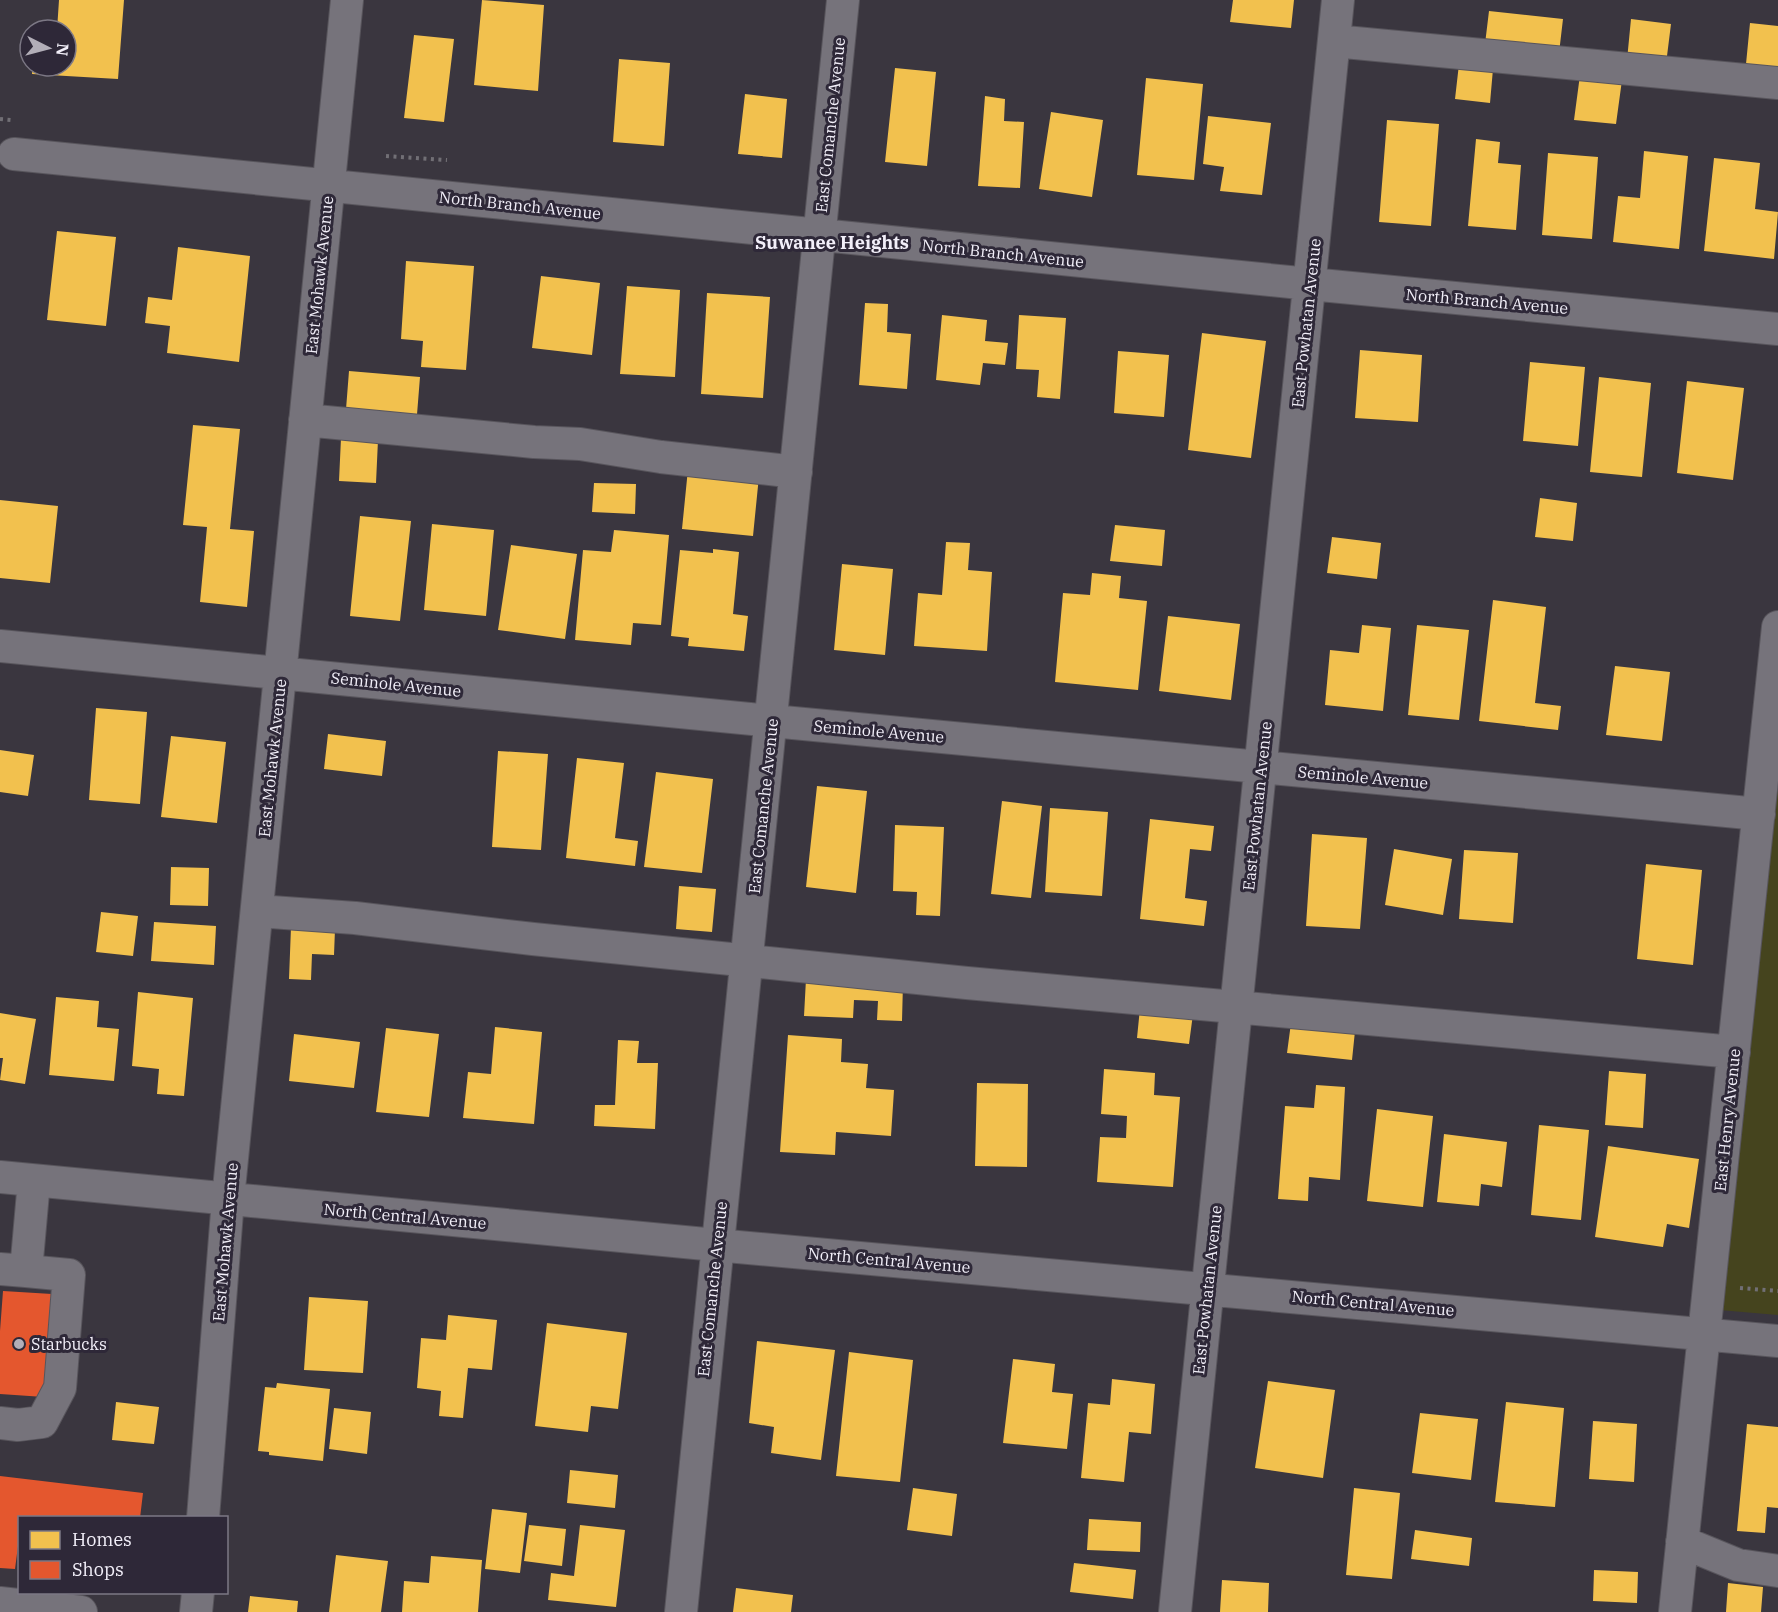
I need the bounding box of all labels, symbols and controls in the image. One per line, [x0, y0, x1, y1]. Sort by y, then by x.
north arrow [18, 18, 78, 78]
street label: East Comanche Avenue [811, 36, 849, 214]
text: N [52, 42, 74, 57]
street label: North Branch Avenue [438, 187, 602, 223]
street label: East Mohawk Avenue [301, 195, 337, 355]
district label: Suwanee Heights [755, 231, 909, 254]
street label: North Branch Avenue [921, 235, 1085, 271]
street label: East Powhatan Avenue [1287, 237, 1325, 409]
street label: North Branch Avenue [1405, 284, 1569, 318]
street label: Seminole Avenue [330, 667, 462, 701]
street label: East Mohawk Avenue [254, 678, 290, 838]
street label: Seminole Avenue [813, 715, 945, 747]
street label: East Comanche Avenue [744, 717, 782, 895]
street label: East Powhatan Avenue [1238, 720, 1276, 892]
street label: Seminole Avenue [1297, 761, 1429, 793]
street label: East Henry Avenue [1710, 1048, 1744, 1192]
street label: East Mohawk Avenue [208, 1162, 242, 1322]
street label: North Central Avenue [323, 1199, 487, 1233]
street label: East Comanche Avenue [693, 1200, 731, 1378]
street label: East Powhatan Avenue [1188, 1204, 1226, 1376]
street label: North Central Avenue [807, 1243, 971, 1277]
street label: North Central Avenue [1291, 1286, 1455, 1320]
place label: Starbucks [31, 1334, 107, 1354]
marker: Starbucks [12, 1337, 26, 1351]
legend [18, 1516, 228, 1594]
text: Homes [72, 1528, 132, 1551]
text: Shops [72, 1558, 124, 1581]

